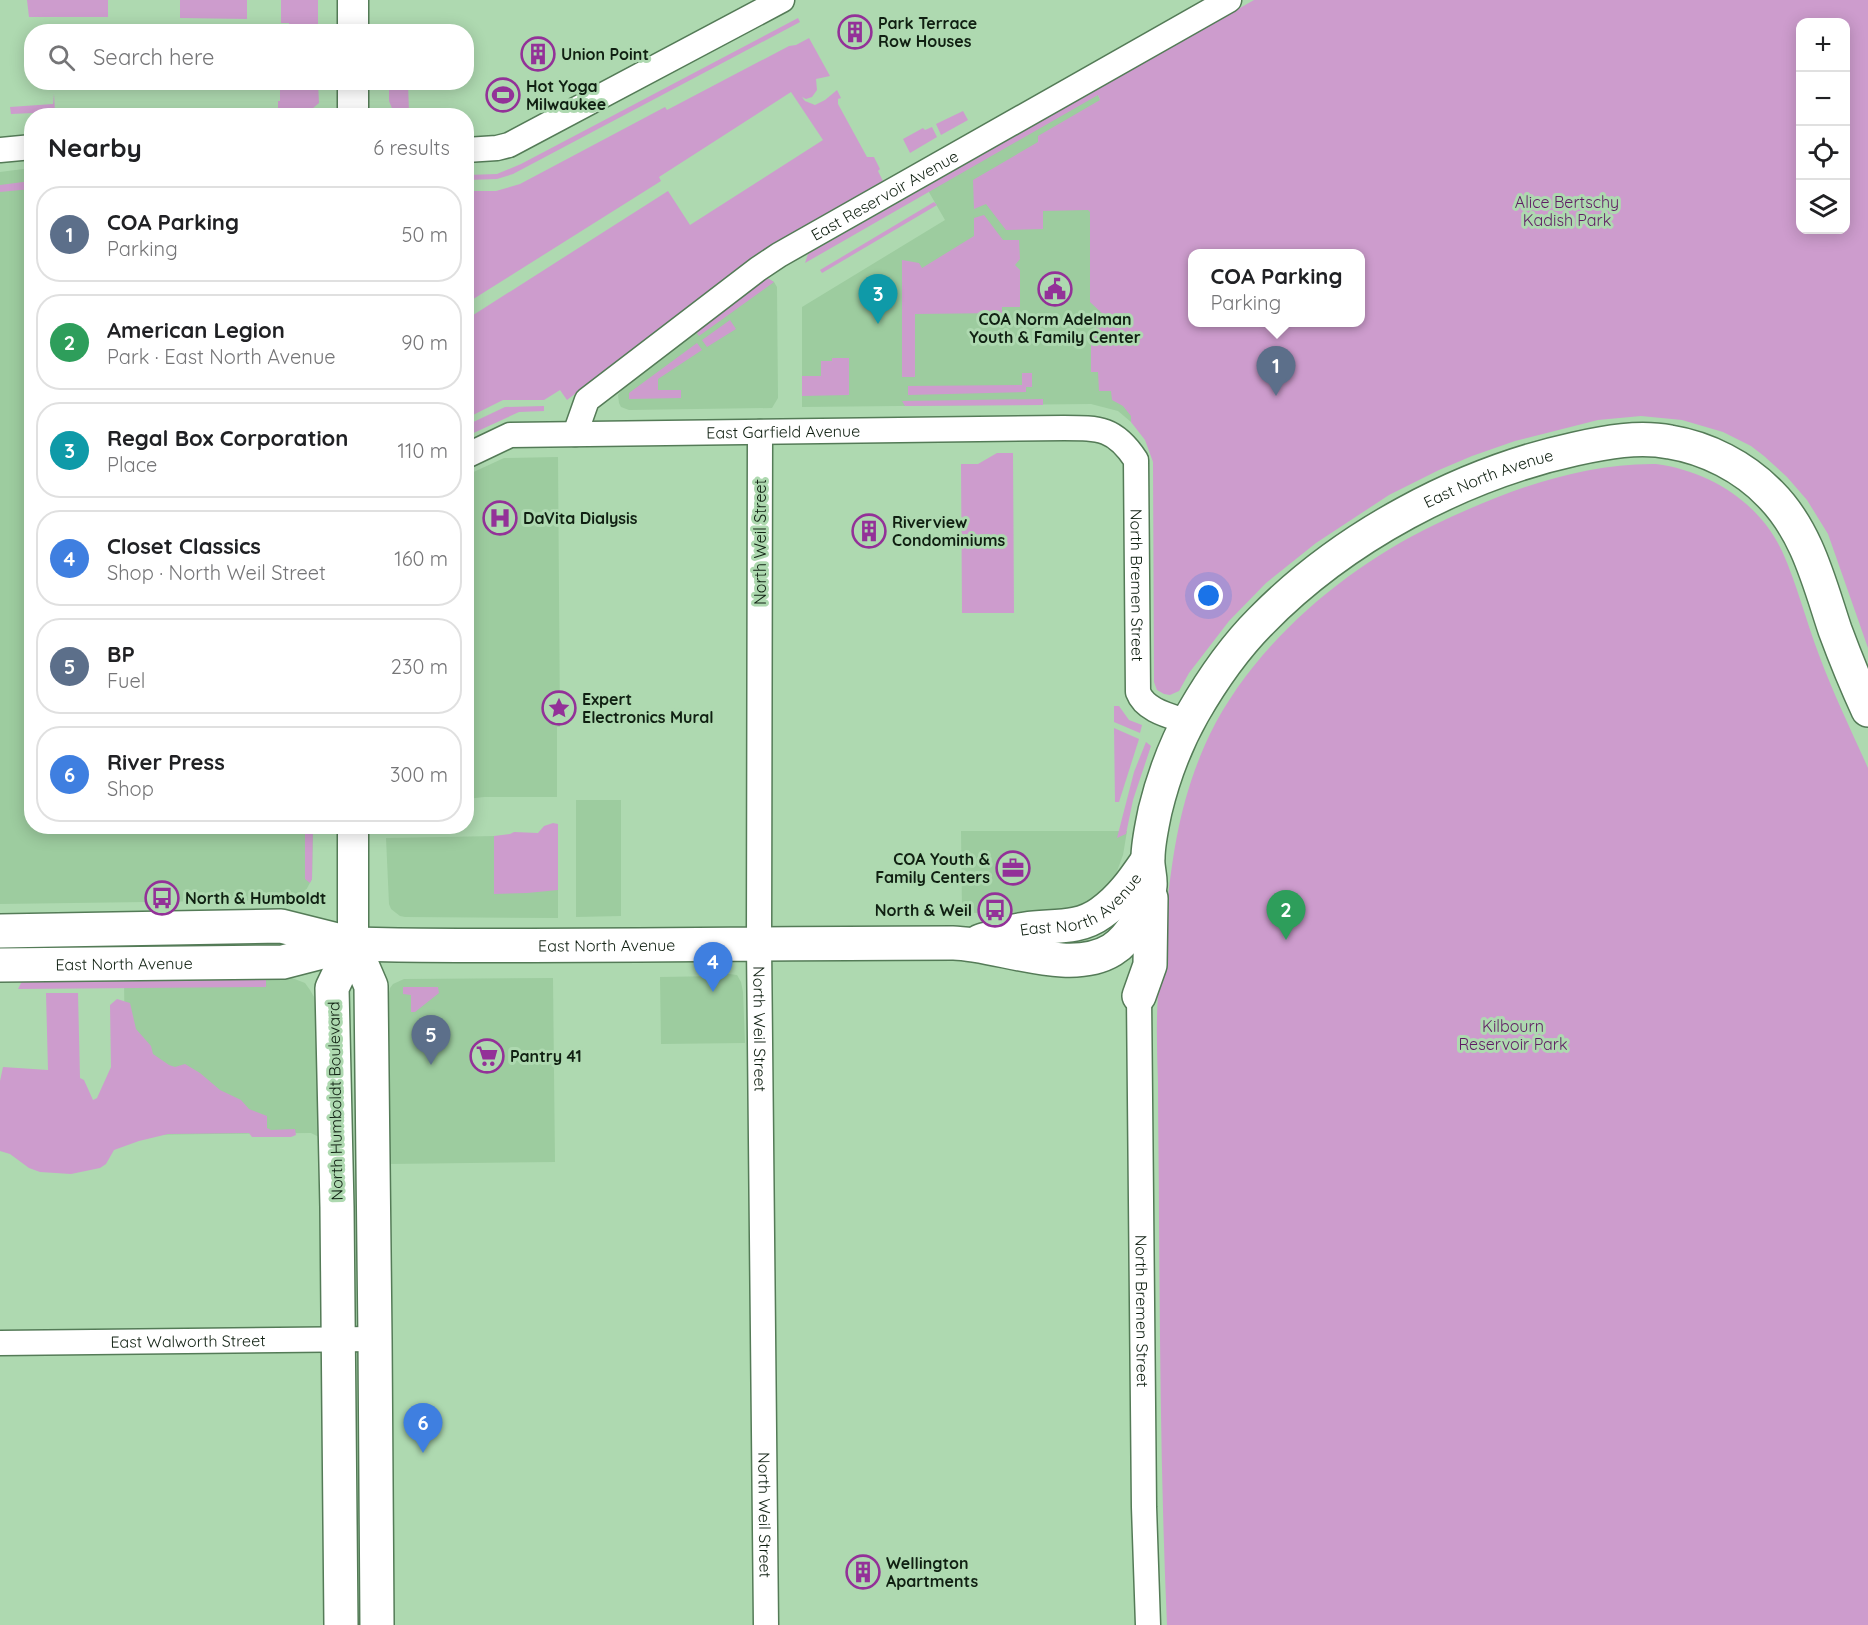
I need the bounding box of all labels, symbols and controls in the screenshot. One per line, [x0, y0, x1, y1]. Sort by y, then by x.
place label: Park Terrace Row Houses [878, 13, 977, 51]
building icon: Park Terrace Row Houses [837, 14, 873, 50]
map controls [1796, 18, 1850, 234]
button: + [1796, 18, 1850, 72]
search box [24, 24, 474, 90]
building icon: Union Point [520, 36, 556, 72]
icon: search [45, 41, 78, 74]
text: Search here [93, 43, 214, 71]
place label: Union Point [561, 44, 649, 64]
button: − [1796, 72, 1850, 126]
place label: Hot Yoga Milwaukee [526, 76, 606, 114]
sports icon: Hot Yoga Milwaukee [485, 77, 521, 113]
button: locate [1796, 126, 1850, 180]
text: Nearby [48, 131, 142, 164]
text: 6 results [373, 135, 450, 160]
street label: East Reservoir Avenue [807, 146, 962, 245]
button: layers [1796, 180, 1850, 234]
park label: Alice Bertschy Kadish Park [1515, 192, 1619, 230]
text: COA Parking [107, 208, 239, 236]
text: 1 [66, 222, 73, 247]
text: 50 m [402, 222, 448, 247]
text: Parking [107, 236, 178, 261]
popup [1188, 249, 1365, 327]
text: COA Parking [1211, 262, 1342, 290]
public building icon: COA Norm Adelman Youth & Family Center [1037, 271, 1073, 307]
pin: 3 [858, 274, 898, 324]
text: Parking [1211, 290, 1281, 315]
place label: COA Norm Adelman Youth & Family Center [969, 309, 1141, 347]
text: American Legion [107, 316, 285, 344]
text: 2 [64, 330, 75, 355]
text: 90 m [401, 330, 448, 355]
text: Park · East North Avenue [107, 344, 336, 369]
pin: 1 [1256, 346, 1296, 396]
street label: East Garfield Avenue [706, 421, 860, 443]
text: Regal Box Corporation [107, 424, 348, 452]
text: 3 [64, 438, 75, 463]
text: 110 m [398, 438, 448, 463]
street label: East North Avenue [1420, 445, 1555, 512]
text: Place [107, 452, 157, 477]
street label: North Weil Street [750, 479, 770, 605]
hospital icon: DaVita Dialysis [482, 500, 518, 536]
place label: DaVita Dialysis [523, 508, 638, 528]
street label: North Bremen Street [1126, 509, 1148, 662]
place label: Riverview Condominiums [892, 512, 1006, 550]
building icon: Riverview Condominiums [851, 513, 887, 549]
text: Closet Classics [107, 532, 261, 560]
text: 4 [64, 546, 75, 571]
text: 160 m [394, 546, 448, 571]
text: Shop · North Weil Street [107, 560, 326, 585]
your location [1194, 581, 1223, 610]
text: BP [107, 640, 135, 668]
text: 5 [64, 654, 75, 679]
text: 230 m [391, 654, 448, 679]
text: Fuel [107, 668, 145, 693]
place label: Expert Electronics Mural [582, 689, 714, 727]
place icon: Expert Electronics Mural [541, 690, 577, 726]
text: River Press [107, 748, 225, 776]
text: 6 [64, 762, 75, 787]
text: 300 m [390, 762, 448, 787]
text: Shop [107, 776, 154, 801]
place label: COA Youth & Family Centers [875, 849, 990, 887]
office icon: COA Youth & Family Centers [995, 850, 1031, 886]
street label: East North Avenue [1018, 869, 1146, 940]
bus stop icon: North & Humboldt [144, 880, 180, 916]
place label: North & Humboldt [185, 888, 326, 908]
pin: 2 [1266, 890, 1306, 940]
bus stop icon: North & Weil [977, 892, 1013, 928]
place label: North & Weil [875, 900, 972, 920]
street label: East North Avenue [538, 935, 675, 956]
pin: 4 [694, 942, 732, 992]
street label: East North Avenue [55, 953, 193, 974]
street label: North Weil Street [749, 966, 771, 1092]
street label: North Humboldt Boulevard [323, 1001, 347, 1201]
pin: 5 [412, 1016, 450, 1065]
park label: Kilbourn Reservoir Park [1458, 1016, 1568, 1054]
supermarket icon: Pantry 41 [469, 1038, 505, 1074]
place label: Pantry 41 [510, 1046, 582, 1066]
street label: North Bremen Street [1131, 1235, 1153, 1387]
street label: East Walworth Street [110, 1330, 266, 1352]
pin: 6 [404, 1404, 442, 1453]
street label: North Weil Street [754, 1452, 776, 1578]
place label: Wellington Apartments [886, 1553, 978, 1591]
building icon: Wellington Apartments [845, 1554, 881, 1590]

